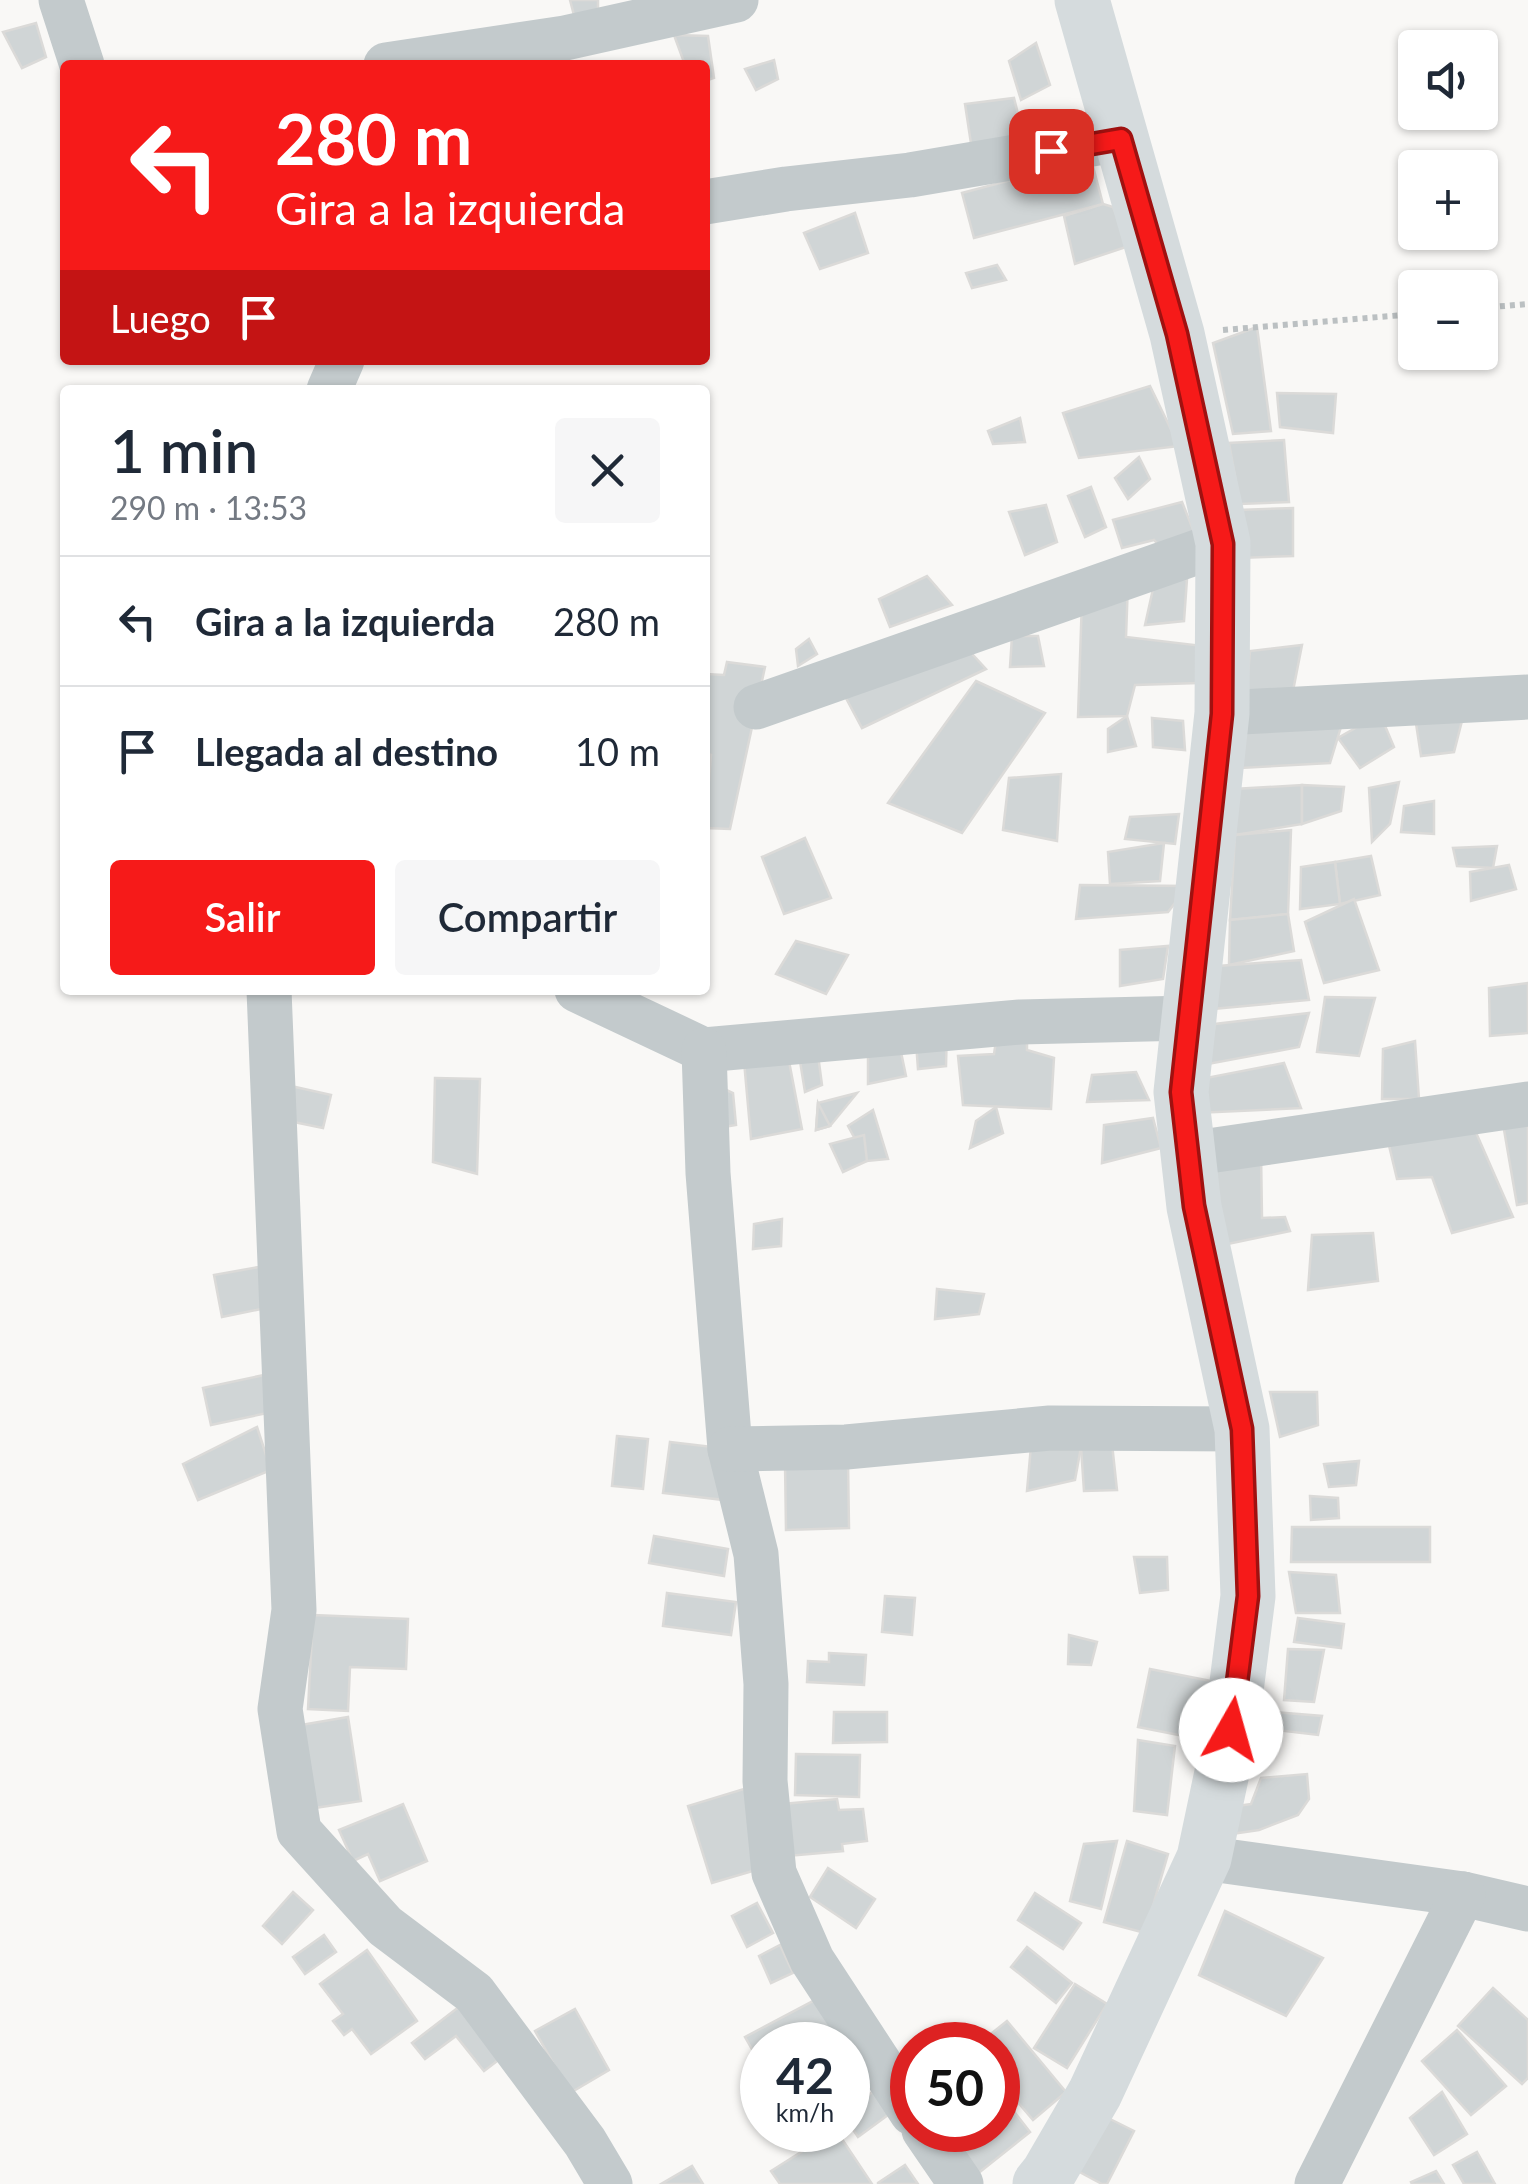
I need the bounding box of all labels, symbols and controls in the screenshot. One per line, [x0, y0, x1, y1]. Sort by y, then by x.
map controls [1398, 30, 1498, 370]
button: sound [1398, 30, 1498, 130]
text: 280 m [275, 96, 472, 180]
icon: left [110, 100, 240, 230]
pin [1009, 109, 1094, 194]
icon: arrive [1024, 124, 1079, 179]
button: + [1398, 150, 1498, 250]
text: Gira a la izquierda [275, 181, 625, 235]
button: − [1398, 270, 1498, 370]
icon: arrive [231, 290, 286, 345]
text: Luego [110, 295, 211, 341]
text: 1 min [110, 414, 258, 486]
button: close [555, 418, 660, 523]
text: 290 m · 13:53 [110, 488, 307, 527]
icon: left [110, 594, 165, 649]
text: Gira a la izquierda [195, 598, 495, 644]
text: 280 m [553, 598, 660, 644]
icon: arrive [110, 724, 165, 779]
text: Llegada al destino [195, 728, 498, 774]
text: 10 m [575, 728, 660, 774]
button: Salir [110, 860, 375, 975]
button: Compartir [395, 860, 660, 975]
position arrow [1179, 1678, 1283, 1782]
speed limit sign: 50 [890, 2022, 1020, 2152]
text: 42 [776, 2045, 834, 2105]
text: km/h [776, 2097, 834, 2127]

